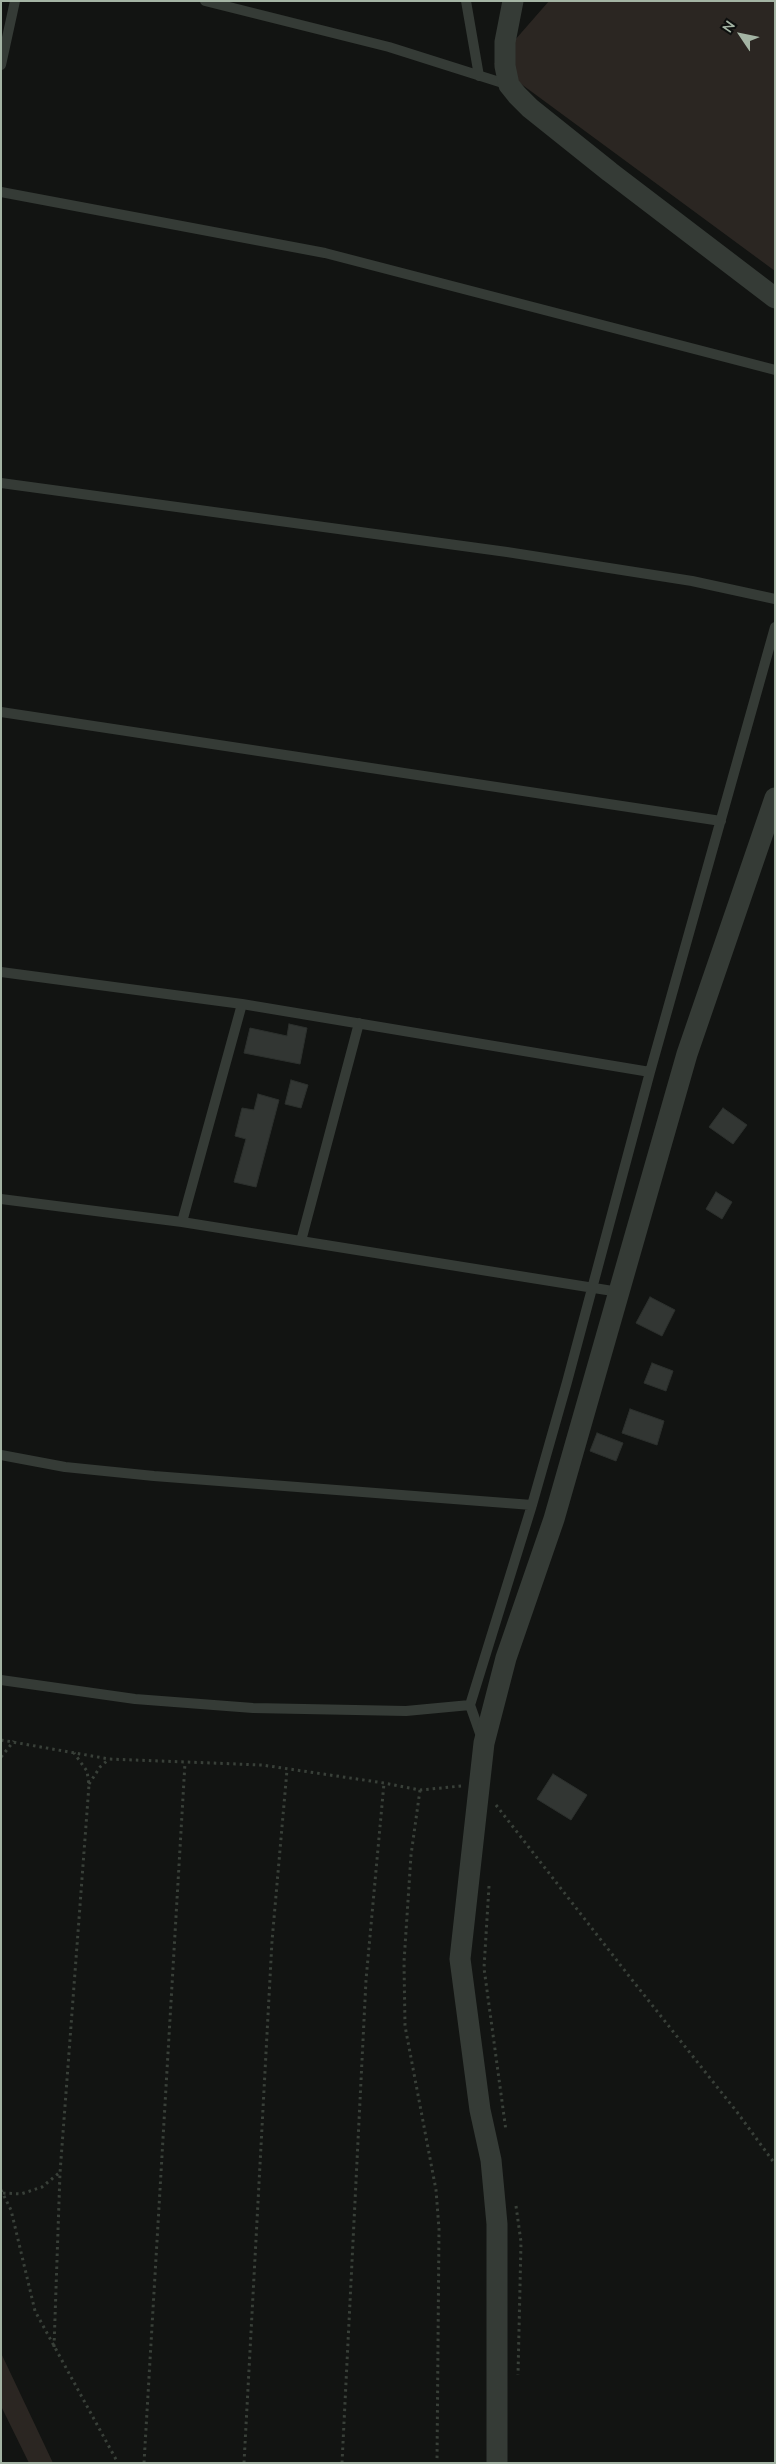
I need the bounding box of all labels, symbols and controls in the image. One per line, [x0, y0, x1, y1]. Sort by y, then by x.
north arrow [716, 10, 766, 60]
text: N [718, 17, 739, 36]

